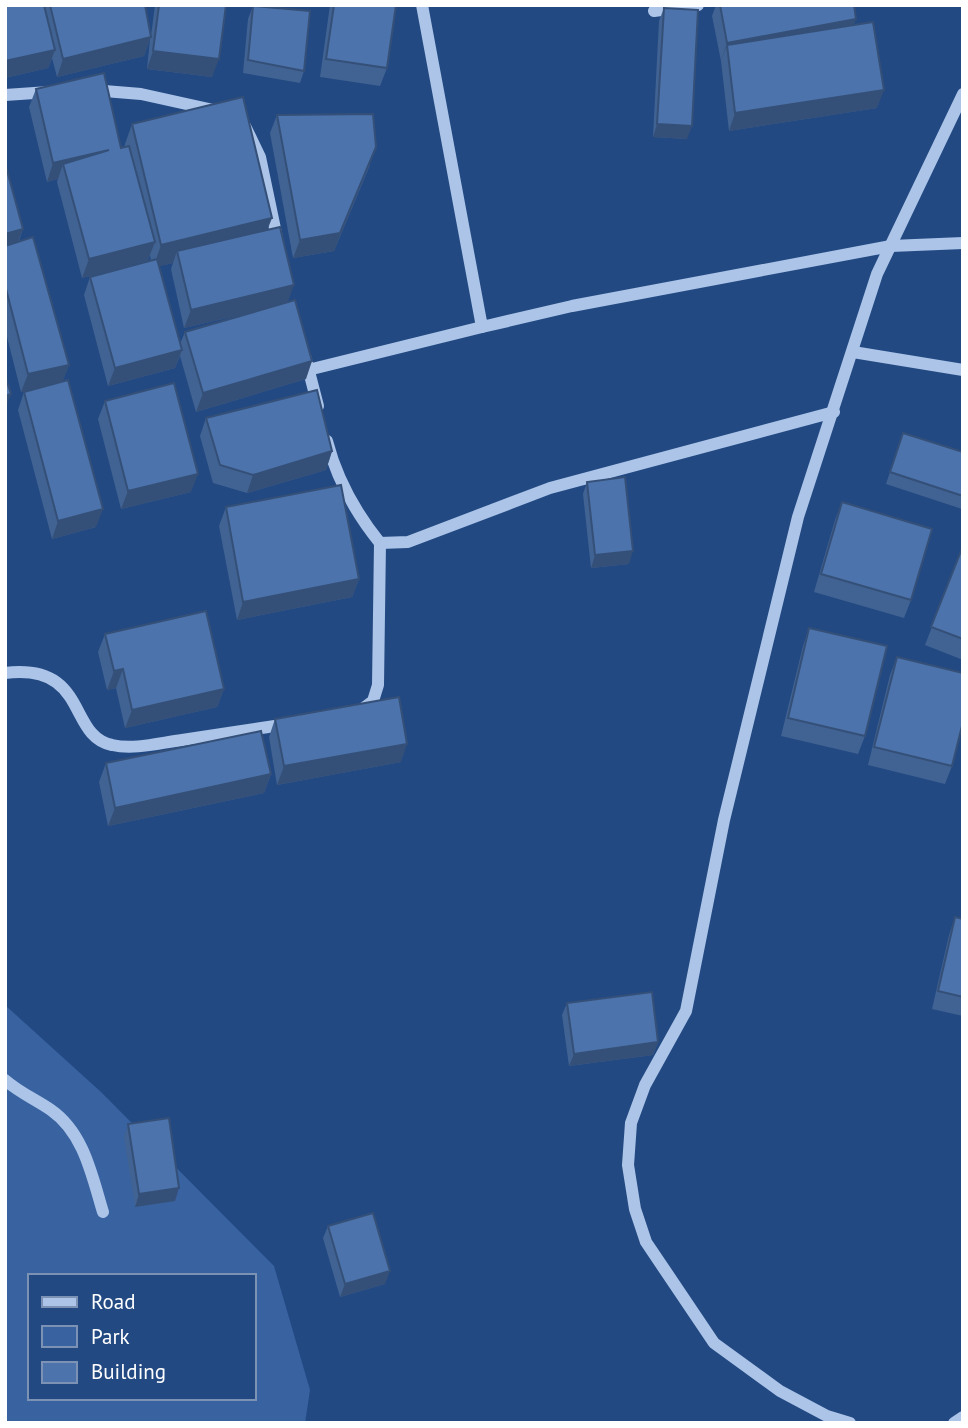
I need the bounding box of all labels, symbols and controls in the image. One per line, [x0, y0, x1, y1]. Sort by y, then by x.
legend [28, 1274, 256, 1400]
text: Road [91, 1288, 135, 1315]
text: Park [91, 1323, 130, 1350]
text: Building [91, 1358, 166, 1385]

